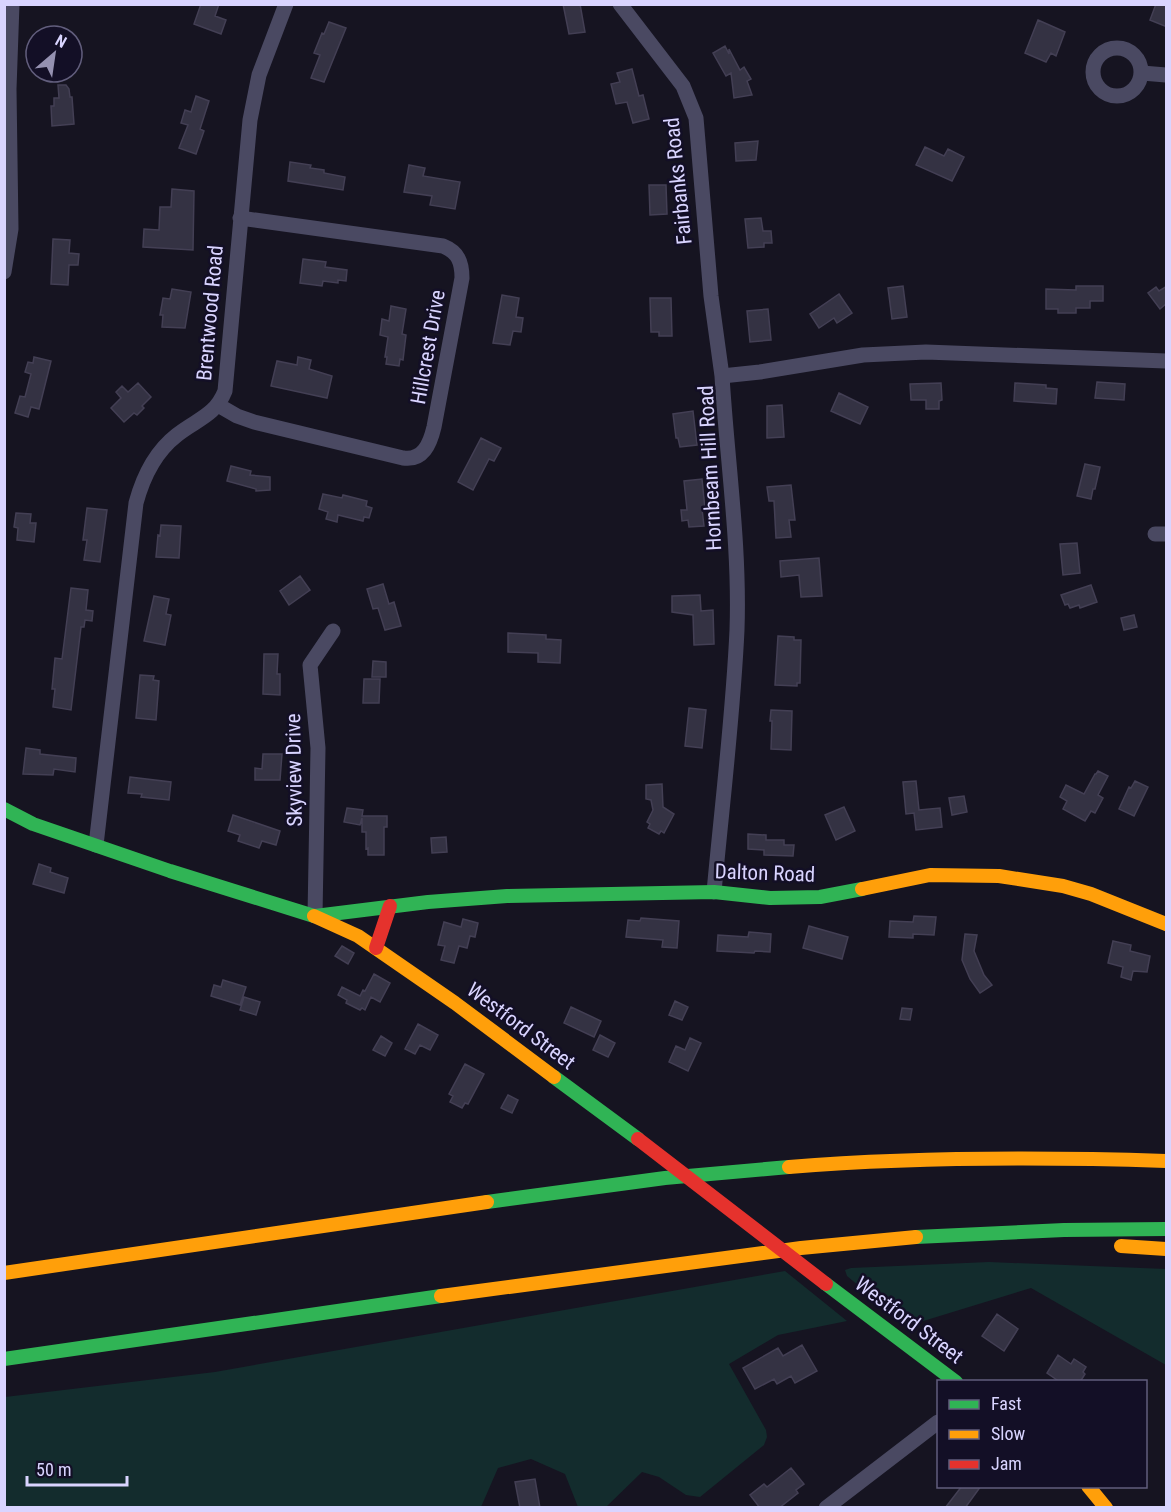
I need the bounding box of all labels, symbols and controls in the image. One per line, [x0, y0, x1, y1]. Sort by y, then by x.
north arrow [24, 24, 84, 84]
text: N [52, 31, 70, 52]
street label: Fairbanks Road [659, 116, 697, 246]
street label: Brentwood Road [192, 244, 228, 382]
street label: Hillcrest Drive [406, 288, 450, 406]
street label: Hornbeam Hill Road [694, 385, 726, 551]
street label: Skyview Drive [281, 713, 307, 827]
street label: Dalton Road [714, 859, 816, 887]
street label: Westford Street [462, 978, 580, 1074]
street label: Westford Street [850, 1272, 968, 1368]
legend [937, 1380, 1147, 1488]
text: Fast [991, 1393, 1022, 1414]
text: Slow [991, 1423, 1026, 1444]
scale bar [27, 1449, 128, 1487]
text: Jam [991, 1453, 1022, 1474]
text: 50 m [36, 1459, 71, 1480]

